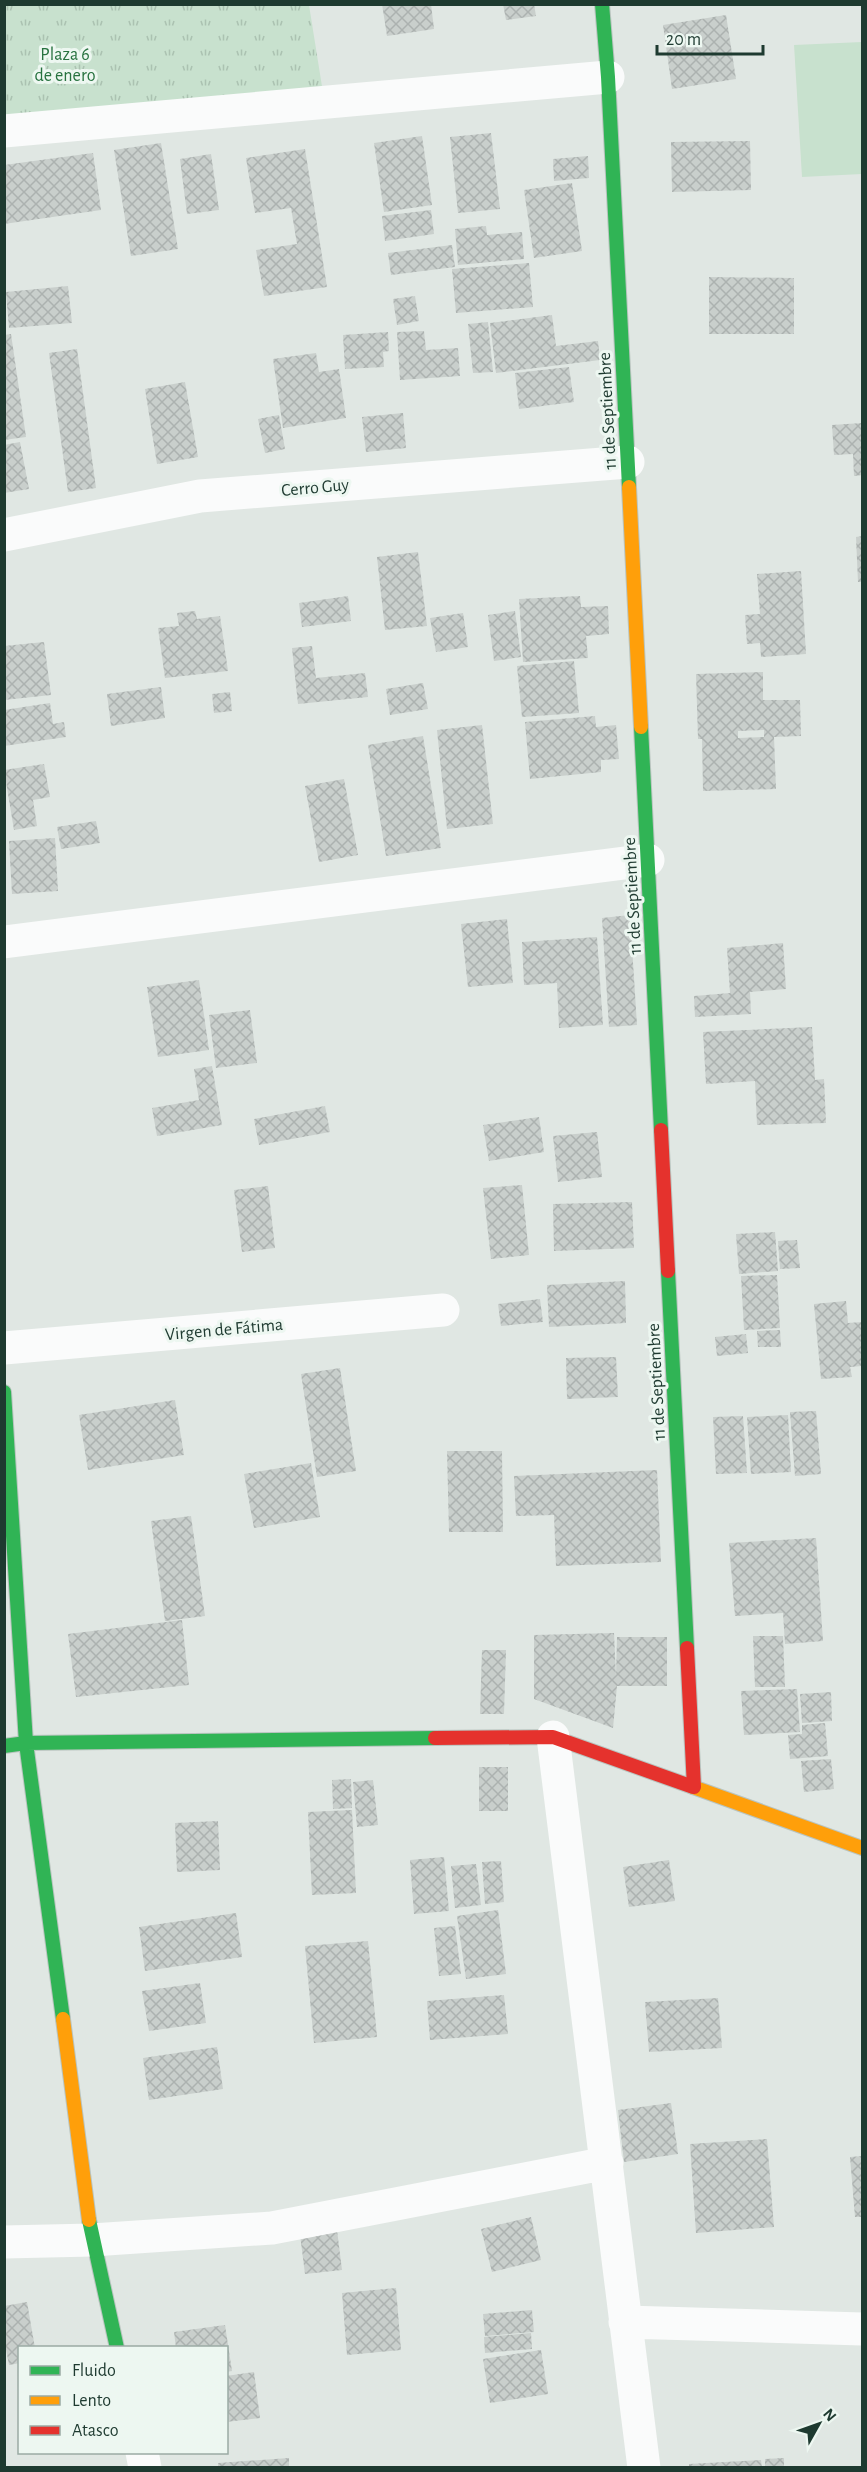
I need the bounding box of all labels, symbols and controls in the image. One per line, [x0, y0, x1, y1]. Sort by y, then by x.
scale bar [657, 18, 764, 56]
text: 20 m [666, 31, 701, 49]
park label: Plaza 6 de enero [34, 46, 96, 85]
street label: 11 de Septiembre [596, 352, 620, 470]
street label: Cerro Guy [281, 476, 350, 500]
street label: 11 de Septiembre [621, 837, 645, 955]
street label: Virgen de Fátima [164, 1316, 284, 1344]
street label: 11 de Septiembre [645, 1323, 669, 1441]
legend [18, 2346, 228, 2454]
text: Fluido [72, 2362, 116, 2380]
text: Lento [72, 2392, 111, 2410]
north arrow [789, 2394, 849, 2454]
text: N [820, 2406, 839, 2424]
text: Atasco [72, 2422, 119, 2440]

